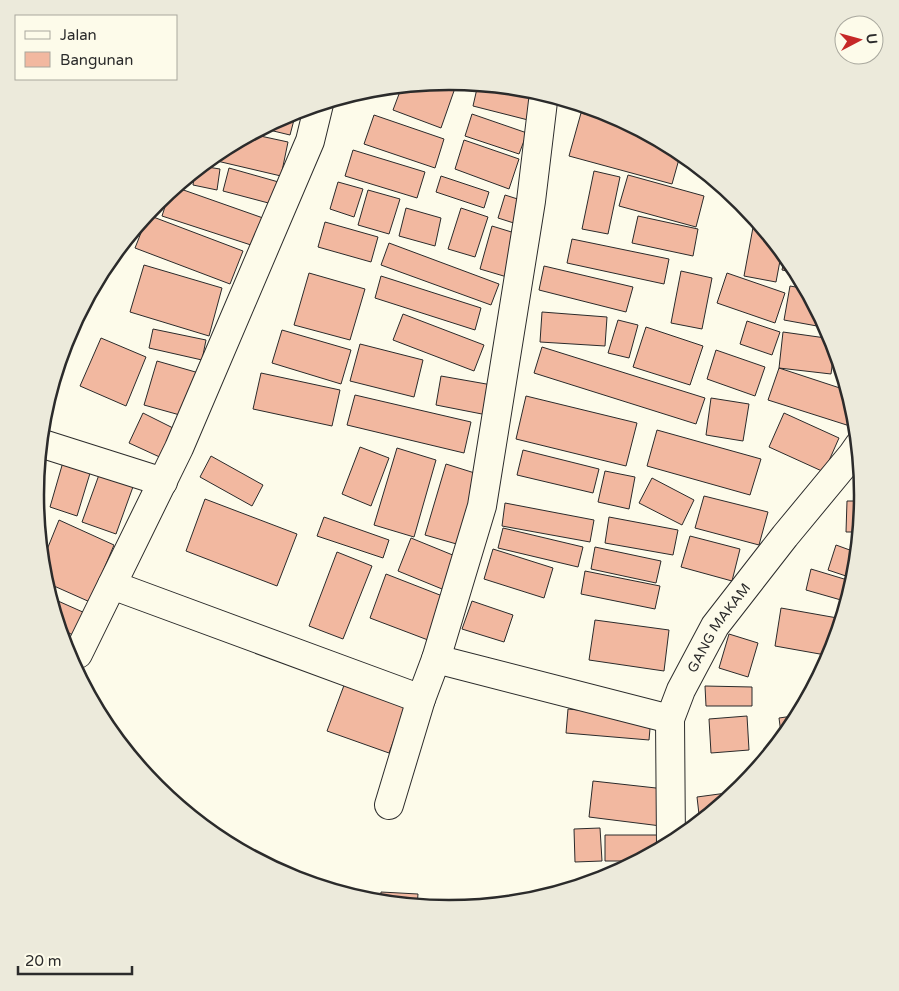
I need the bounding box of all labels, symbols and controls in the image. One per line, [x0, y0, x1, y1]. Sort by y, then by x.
legend [15, 15, 178, 80]
north arrow [834, 15, 884, 65]
text: Jalan [60, 26, 97, 44]
text: U [862, 33, 880, 45]
text: Bangunan [60, 51, 133, 69]
street label: GANG MAKAM [683, 579, 754, 675]
scale bar [18, 944, 131, 976]
text: 20 m [25, 952, 62, 970]

